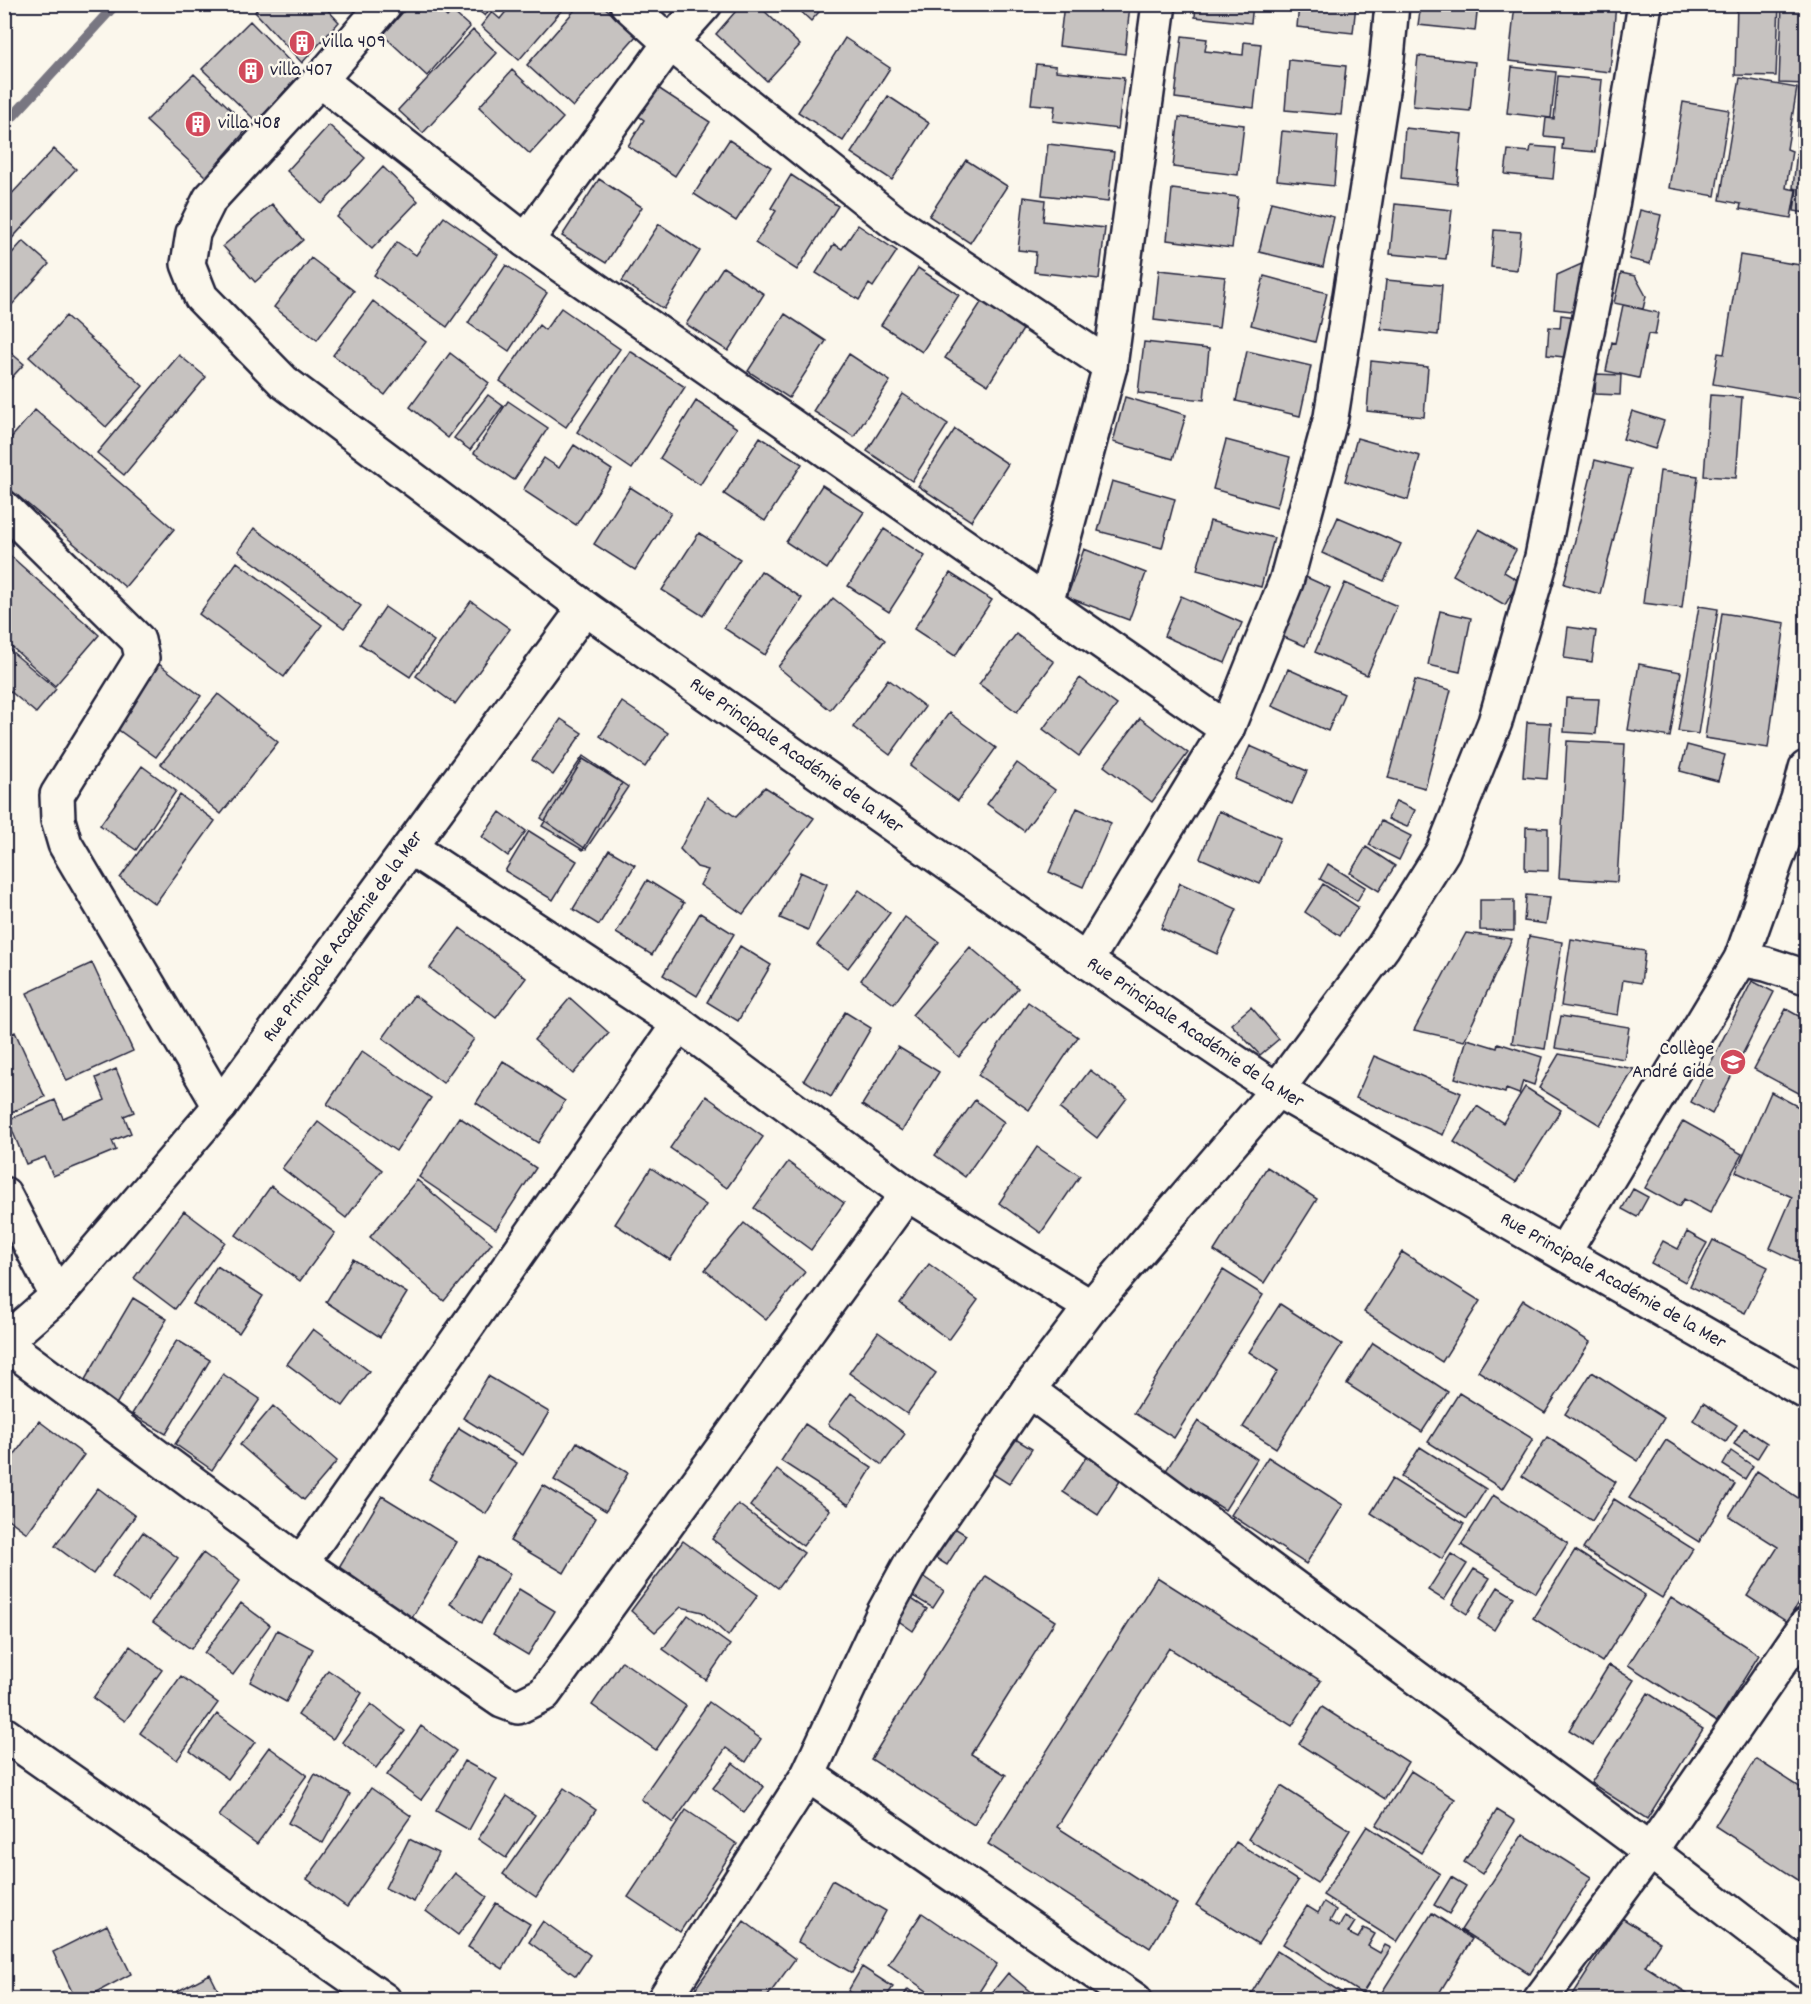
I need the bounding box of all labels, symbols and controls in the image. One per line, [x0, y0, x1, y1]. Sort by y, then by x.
building icon: villa 409 [287, 28, 317, 58]
place label: villa 409 [322, 29, 386, 57]
building icon: villa 407 [236, 56, 266, 86]
place label: villa 407 [270, 57, 332, 85]
building icon: villa 408 [183, 109, 213, 139]
place label: villa 408 [218, 110, 281, 138]
street label: Rue Principale Académie de la Mer [683, 671, 909, 842]
street label: Rue Principale Académie de la Mer [257, 825, 431, 1049]
street label: Rue Principale Académie de la Mer [1080, 951, 1309, 1117]
place label: Collège André Gide [1632, 1036, 1714, 1087]
school or university icon: Collège André Gide [1718, 1047, 1748, 1077]
street label: Rue Principale Académie de la Mer [1494, 1206, 1731, 1358]

